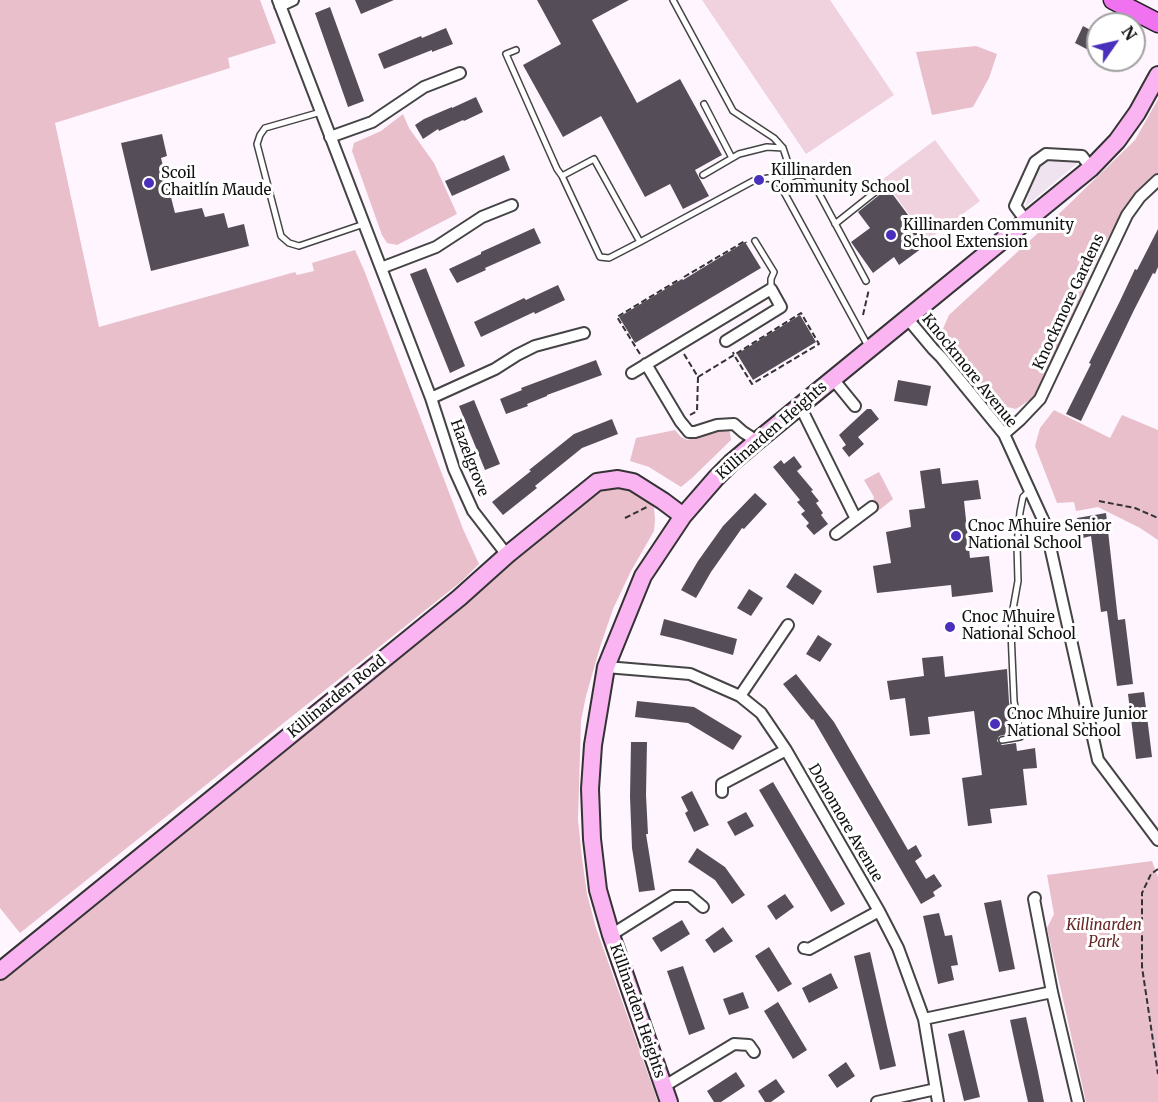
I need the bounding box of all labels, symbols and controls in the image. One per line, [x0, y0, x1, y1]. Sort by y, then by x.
north arrow [1086, 12, 1146, 72]
text: N [1117, 22, 1141, 44]
place label: Killinarden Community School [771, 162, 910, 197]
place label: Scoil Chaitlín Maude [161, 165, 271, 200]
marker: Killinarden Community School [752, 173, 766, 187]
marker: Scoil Chaitlín Maude [142, 176, 156, 190]
place label: Killinarden Community School Extension [903, 217, 1074, 252]
marker: Killinarden Community School Extension [884, 228, 898, 242]
street label: Knockmore Gardens [1030, 231, 1108, 373]
street label: Knockmore Avenue [918, 311, 1020, 431]
street label: Killinarden Heights [713, 378, 831, 484]
street label: Hazelgrove [446, 417, 492, 499]
place label: Cnoc Mhuire Senior National School [968, 518, 1111, 553]
marker: Cnoc Mhuire Senior National School [949, 529, 963, 543]
place label: Cnoc Mhuire National School [962, 609, 1076, 644]
marker: Cnoc Mhuire National School [943, 620, 957, 634]
street label: Killinarden Road [284, 652, 390, 742]
place label: Cnoc Mhuire Junior National School [1007, 706, 1148, 741]
marker: Cnoc Mhuire Junior National School [988, 717, 1002, 731]
street label: Donomore Avenue [804, 761, 886, 885]
park label: Killinarden Park [1066, 917, 1142, 952]
street label: Killinarden Heights [606, 942, 668, 1080]

